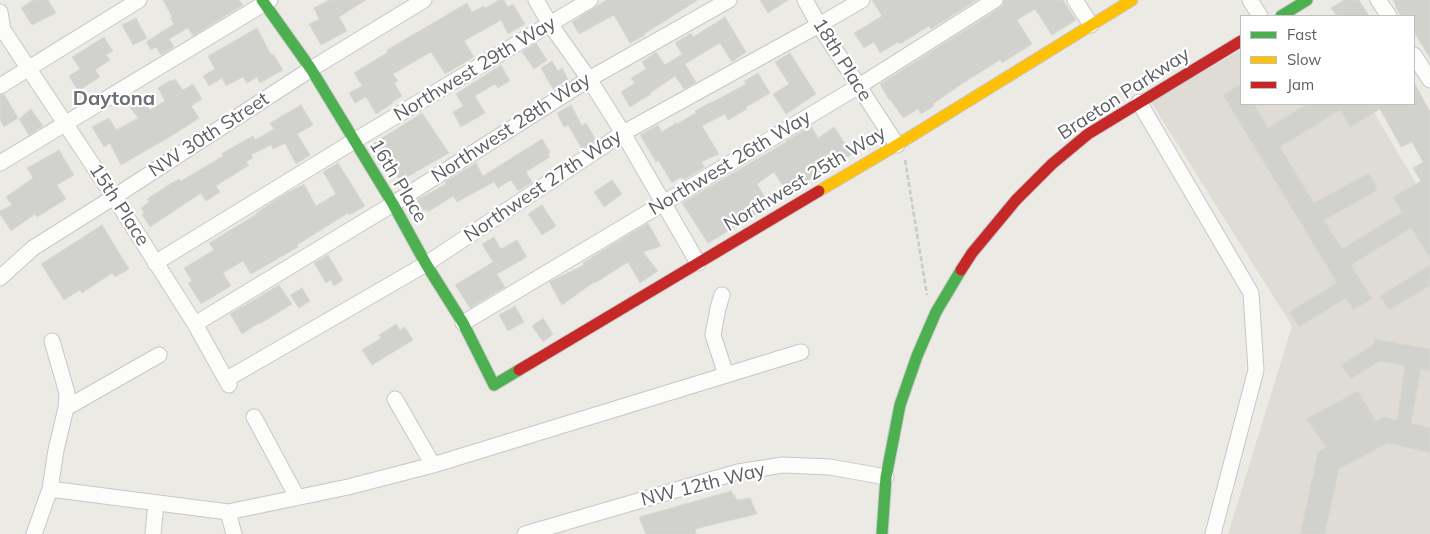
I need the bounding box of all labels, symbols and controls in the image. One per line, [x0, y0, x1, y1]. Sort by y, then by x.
street label: Northwest 29th Way [390, 12, 560, 126]
street label: 18th Place [808, 14, 876, 106]
legend [1240, 15, 1415, 105]
text: Fast [1287, 25, 1317, 44]
street label: Braeton Parkway [1054, 43, 1194, 145]
text: Slow [1287, 50, 1321, 69]
street label: Northwest 28th Way [427, 68, 595, 188]
text: Jam [1287, 75, 1314, 94]
district label: Daytona [73, 87, 155, 111]
street label: NW 30th Street [145, 88, 273, 182]
street label: Northwest 26th Way [645, 106, 815, 220]
street label: Northwest 25th Way [720, 122, 890, 236]
street label: Northwest 27th Way [460, 125, 626, 247]
street label: 16th Place [364, 135, 432, 227]
street label: 15th Place [84, 160, 154, 250]
street label: NW 12th Way [639, 459, 767, 511]

